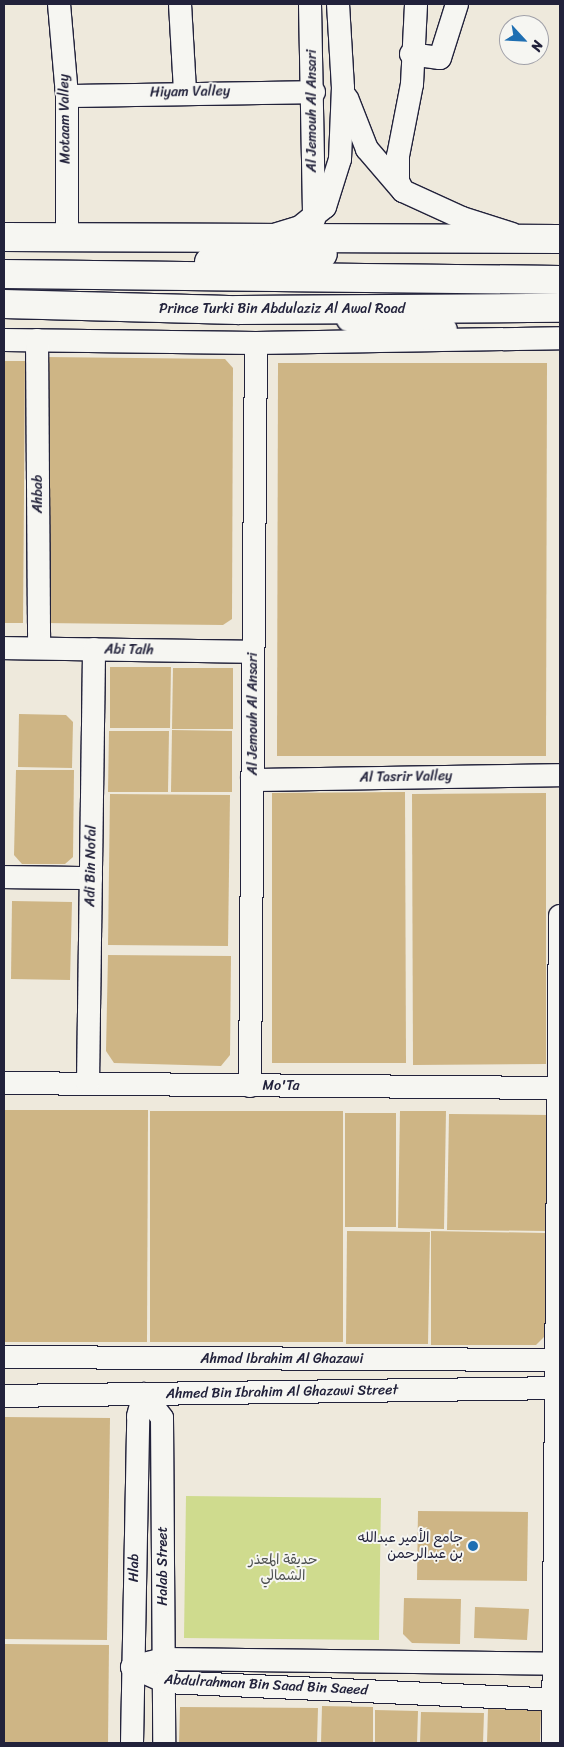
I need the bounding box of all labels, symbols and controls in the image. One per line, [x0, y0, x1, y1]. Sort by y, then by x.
north arrow [499, 15, 549, 65]
text: N [524, 36, 551, 56]
street label: Al Jemouh Al Ansari [304, 49, 320, 173]
street label: Motaam Valley [56, 74, 74, 164]
street label: Hiyam Valley [150, 83, 230, 101]
street label: Prince Turki Bin Abdulaziz Al Awal Road [159, 301, 405, 317]
street label: Ahbab [30, 475, 46, 513]
street label: Abi Talh [104, 641, 154, 659]
street label: Al Jemouh Al Ansari [245, 652, 261, 776]
street label: Al Tasrir Valley [360, 768, 452, 786]
street label: Adi Bin Nofal [82, 825, 100, 907]
street label: Mo'Ta [263, 1078, 299, 1094]
street label: Ahmad Ibrahim Al Ghazawi [200, 1351, 364, 1367]
street label: Ahmed Bin Ibrahim Al Ghazawi Street [166, 1382, 398, 1402]
street label: Halab Street [155, 1526, 171, 1606]
place label: جامع الأمير عبدالله بن عبدالرحمن [358, 1530, 463, 1562]
marker: جامع الأمير عبدالله بن عبدالرحمن [467, 1540, 479, 1552]
park label: حديقة المعذر الشمالي [249, 1552, 317, 1584]
street label: Hlab [125, 1554, 143, 1582]
street label: Abdulrahman Bin Saad Bin Saeed [164, 1671, 368, 1699]

